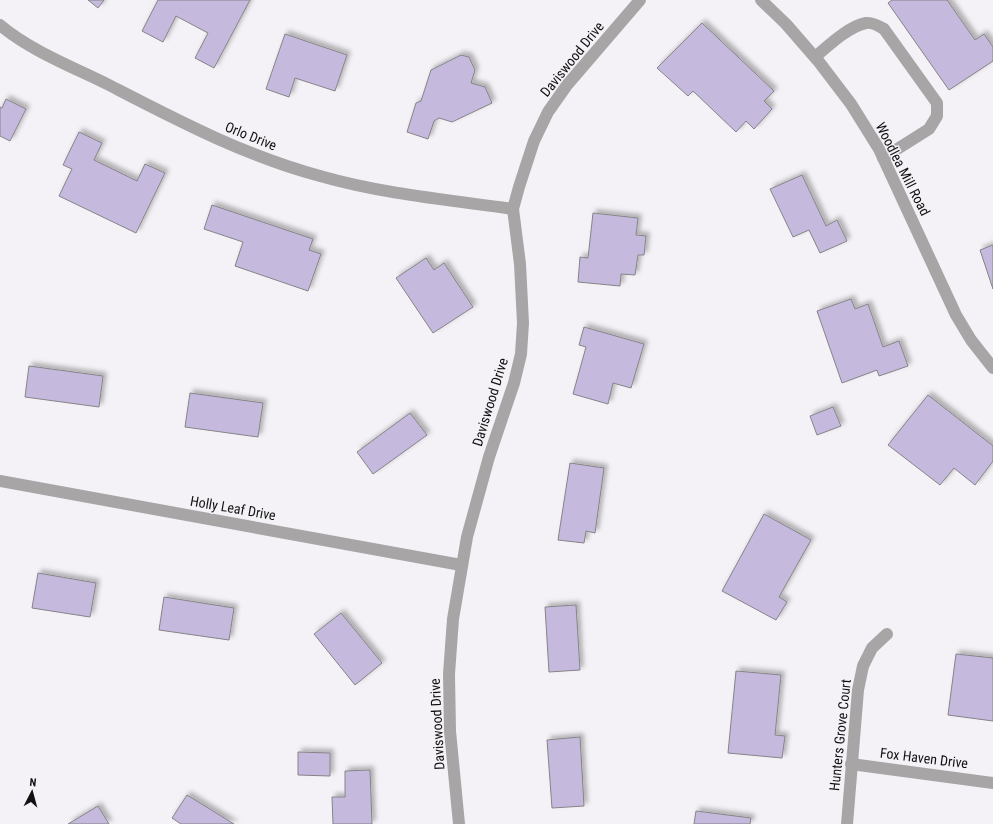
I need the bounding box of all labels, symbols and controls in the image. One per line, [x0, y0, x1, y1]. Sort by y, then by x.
street label: Daviswood Drive [537, 18, 607, 100]
street label: Orlo Drive [223, 118, 279, 154]
street label: Woodlea Mill Road [873, 120, 933, 218]
street label: Daviswood Drive [469, 356, 511, 448]
street label: Holly Leaf Drive [189, 493, 277, 523]
street label: Daviswood Drive [427, 678, 447, 770]
street label: Hunters Grove Court [826, 678, 854, 792]
street label: Fox Haven Drive [879, 745, 969, 771]
north arrow [12, 772, 52, 812]
text: N [29, 776, 37, 789]

